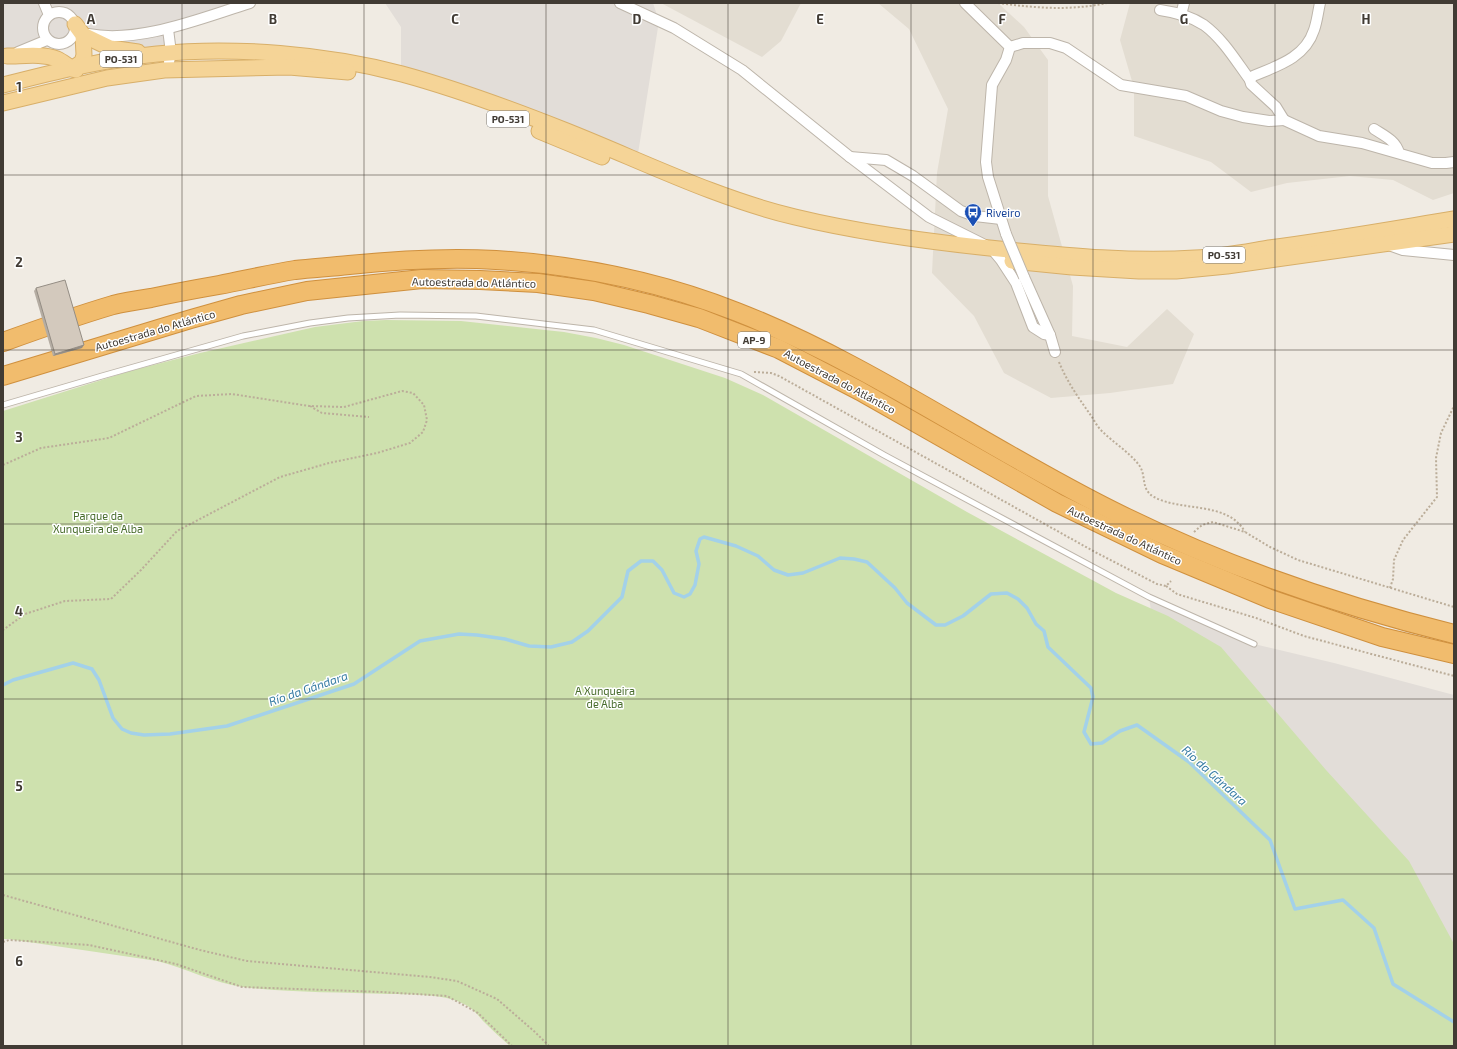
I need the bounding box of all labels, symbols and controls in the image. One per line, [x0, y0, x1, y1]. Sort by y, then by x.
text: A [87, 11, 96, 27]
text: B [269, 11, 277, 27]
text: C [451, 11, 459, 27]
text: D [633, 11, 642, 27]
text: E [816, 11, 824, 27]
text: F [998, 11, 1006, 27]
text: G [1180, 11, 1188, 27]
text: H [1362, 11, 1371, 27]
road number: PO-531 [100, 51, 142, 67]
text: 1 [16, 79, 22, 95]
road number: PO-531 [487, 111, 529, 127]
bus stop icon: Riveiro [963, 202, 983, 227]
place label: Riveiro [986, 206, 1020, 219]
road number: PO-531 [1203, 247, 1245, 263]
text: 2 [15, 254, 23, 270]
street label: Autoestrada do Atlántico [412, 274, 536, 290]
street label: Autoestrada do Atlántico [93, 307, 217, 353]
road number: AP-9 [738, 332, 770, 348]
street label: Autoestrada do Atlántico [782, 346, 898, 416]
text: 3 [15, 429, 23, 445]
street label: Autoestrada do Atlántico [1066, 503, 1184, 567]
park label: Parque da Xunqueira de Alba [53, 509, 143, 535]
text: 4 [15, 603, 23, 619]
water label: Río da Gándara [267, 668, 350, 708]
park label: A Xunqueira de Alba [575, 684, 635, 710]
water label: Río da Gándara [1180, 742, 1251, 808]
text: 5 [15, 778, 23, 794]
text: 6 [15, 953, 23, 969]

